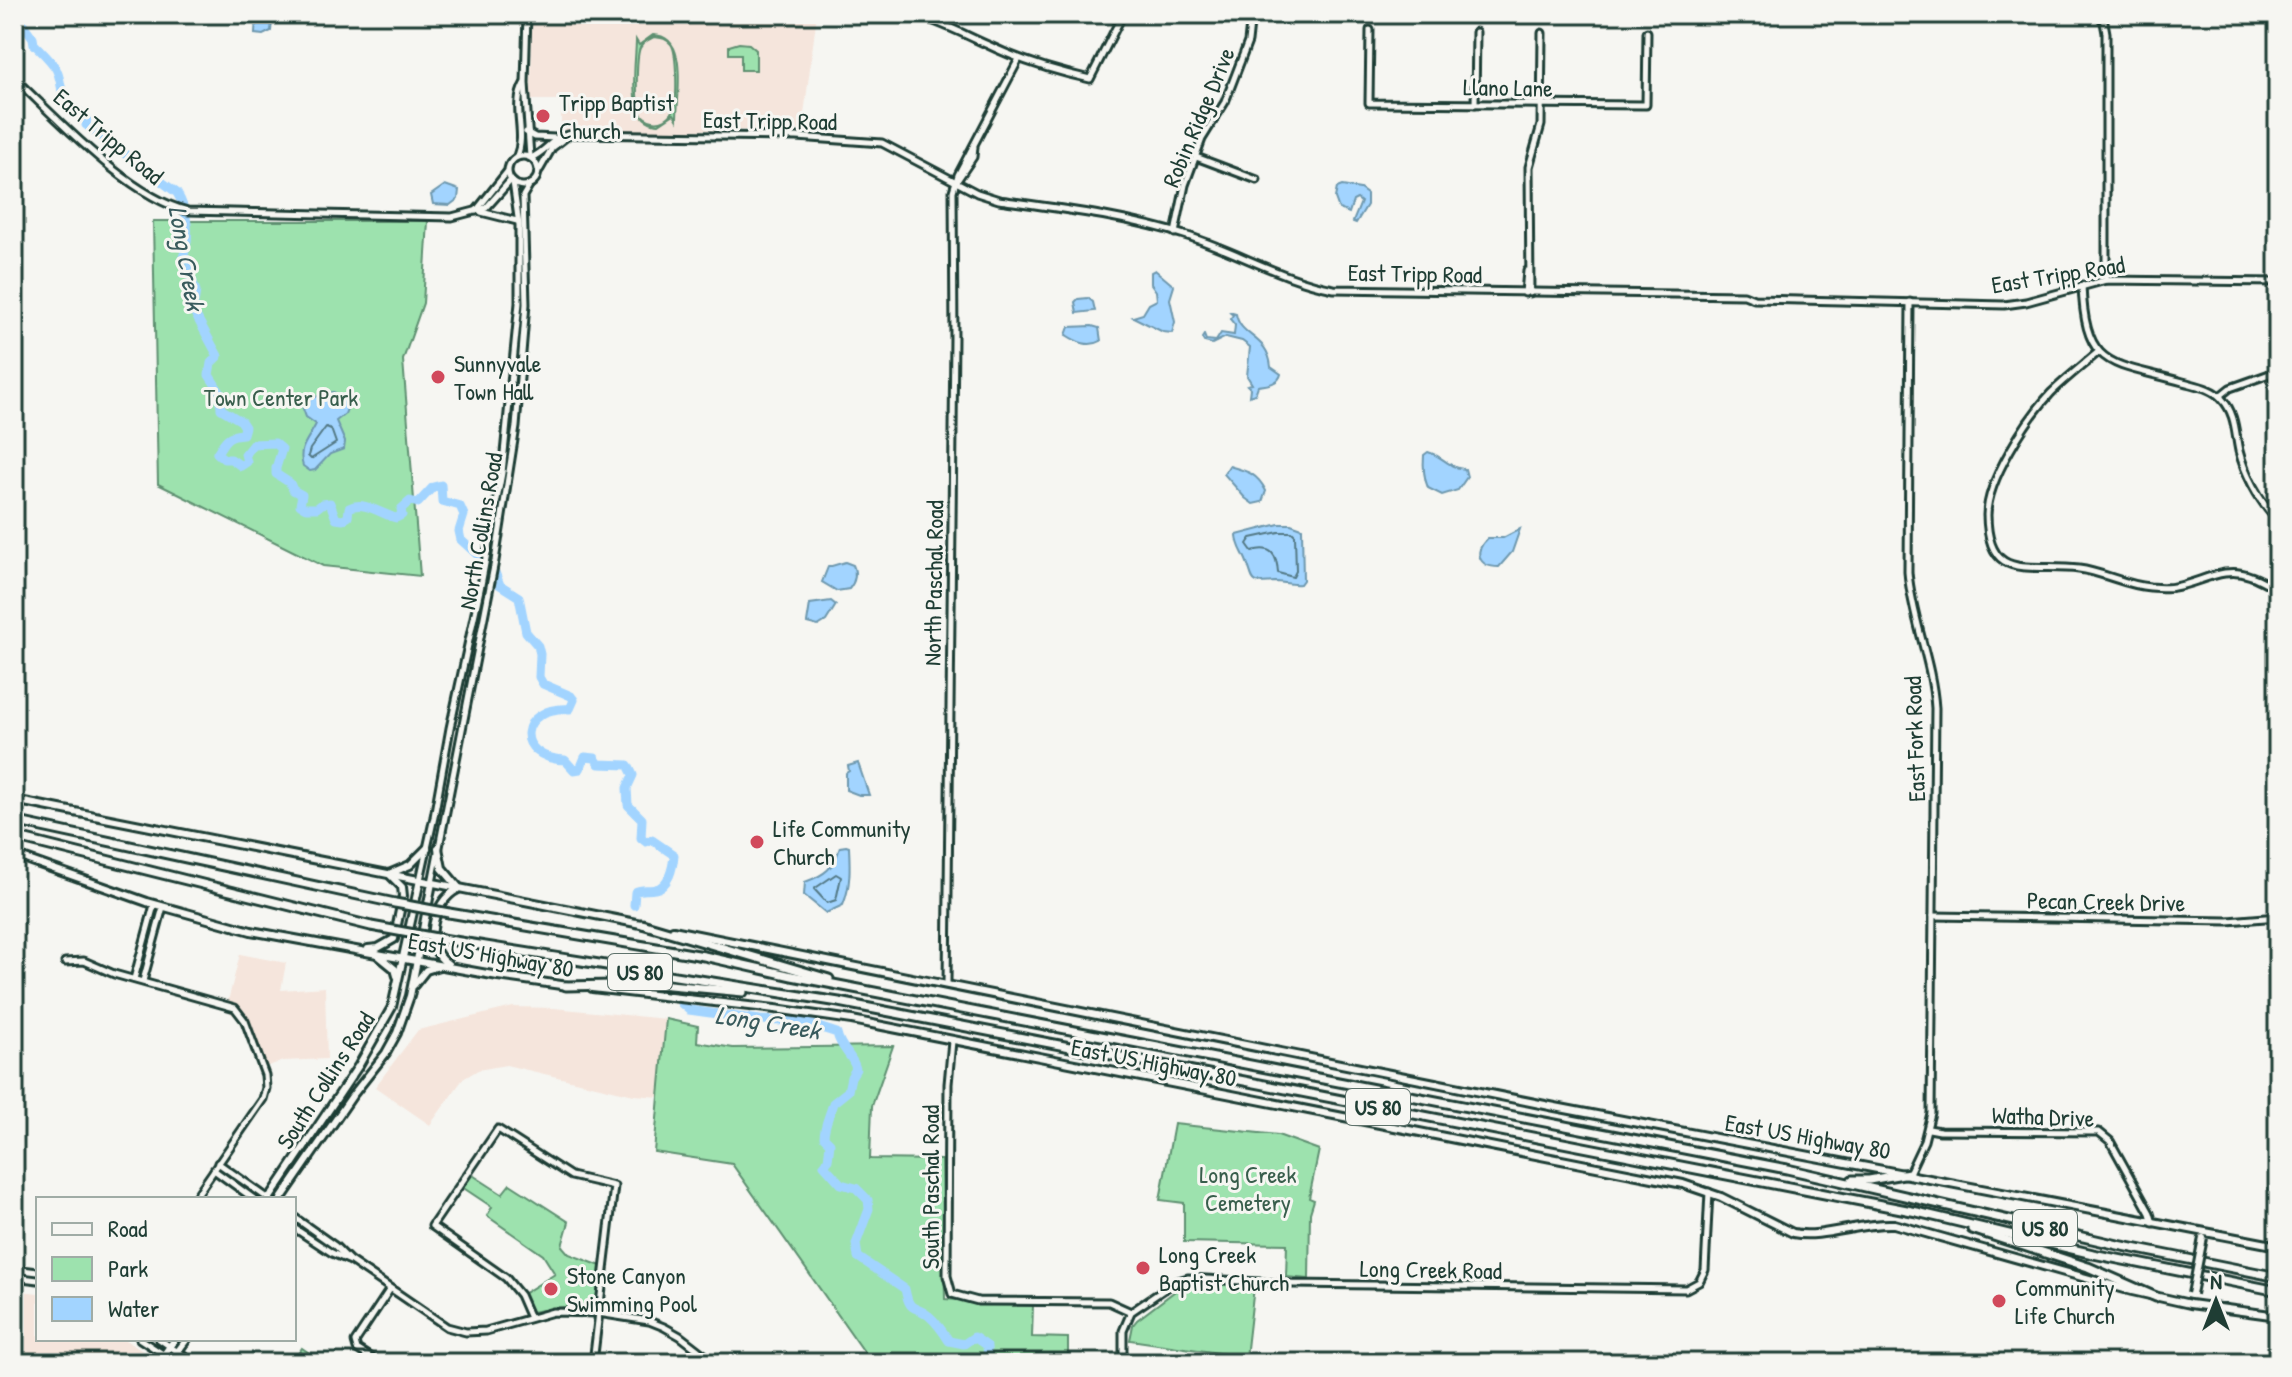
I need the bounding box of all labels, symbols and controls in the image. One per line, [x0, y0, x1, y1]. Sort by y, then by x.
street label: Robin Ridge Drive [1154, 42, 1242, 192]
street label: Llano Lane [1463, 70, 1553, 104]
street label: East Tripp Road [47, 81, 171, 191]
place label: Tripp Baptist Church [559, 86, 675, 146]
street label: East Tripp Road [703, 103, 837, 137]
marker: Tripp Baptist Church [534, 107, 552, 125]
water label: Long Creek [160, 203, 214, 315]
street label: East Tripp Road [1989, 248, 2127, 300]
street label: East Tripp Road [1348, 256, 1482, 290]
place label: Sunnyvale Town Hall [454, 347, 542, 407]
marker: Sunnyvale Town Hall [429, 368, 447, 386]
park label: Town Center Park [204, 381, 358, 413]
street label: North Collins Road [450, 450, 510, 612]
street label: North Paschal Road [916, 500, 950, 666]
street label: East Fork Road [1896, 676, 1932, 802]
place label: Life Community Church [773, 812, 911, 872]
marker: Life Community Church [748, 833, 766, 851]
street label: Pecan Creek Drive [2027, 884, 2186, 918]
street label: East US Highway 80 [406, 924, 576, 984]
road number: US 80 [608, 954, 672, 990]
water label: Long Creek [713, 996, 825, 1049]
street label: South Collins Road [269, 1005, 381, 1155]
street label: East US Highway 80 [1069, 1030, 1239, 1094]
road number: US 80 [1346, 1089, 1410, 1125]
street label: Watha Drive [1991, 1098, 2095, 1134]
street label: South Paschal Road [914, 1105, 946, 1269]
street label: East US Highway 80 [1723, 1106, 1893, 1166]
park label: Long Creek Cemetery [1199, 1158, 1297, 1218]
legend [36, 1197, 296, 1341]
road number: US 80 [2013, 1210, 2077, 1246]
text: Road [108, 1212, 147, 1244]
place label: Long Creek Baptist Church [1159, 1238, 1289, 1298]
text: Park [108, 1252, 148, 1284]
street label: Long Creek Road [1360, 1252, 1502, 1286]
place label: Stone Canyon Swimming Pool [567, 1259, 697, 1319]
marker: Long Creek Baptist Church [1134, 1259, 1152, 1277]
north arrow [2176, 1261, 2256, 1341]
text: N [2210, 1266, 2222, 1296]
place label: Community Life Church [2015, 1271, 2115, 1331]
marker: Stone Canyon Swimming Pool [542, 1280, 560, 1298]
text: Water [108, 1292, 159, 1324]
marker: Community Life Church [1990, 1292, 2008, 1310]

